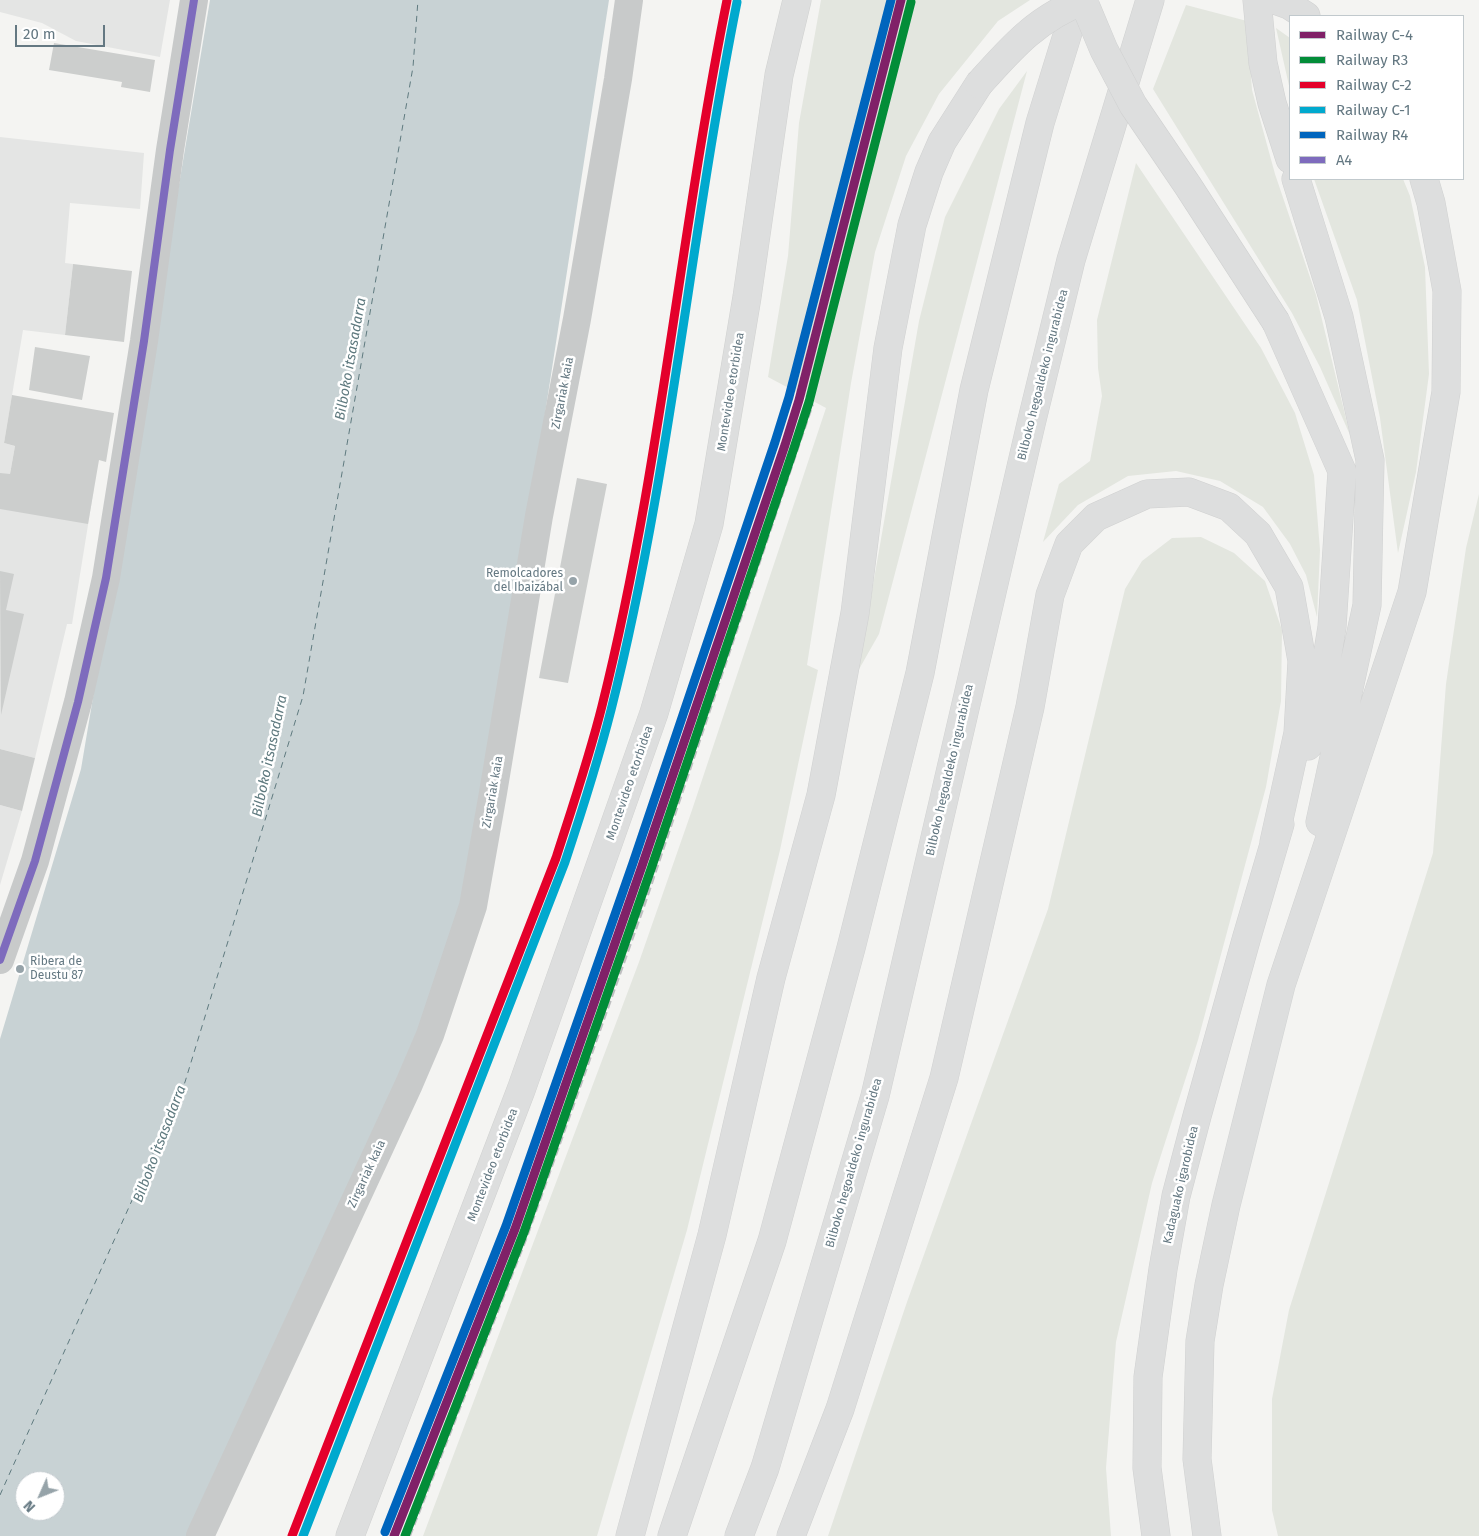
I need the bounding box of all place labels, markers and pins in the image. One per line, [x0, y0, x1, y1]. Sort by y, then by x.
place label: Remolcadores del Ibaizábal [486, 567, 563, 595]
marker: Remolcadores del Ibaizábal [567, 575, 579, 587]
place label: Ribera de Deustu 87 [30, 955, 83, 983]
marker: Ribera de Deustu 87 [14, 963, 26, 975]

